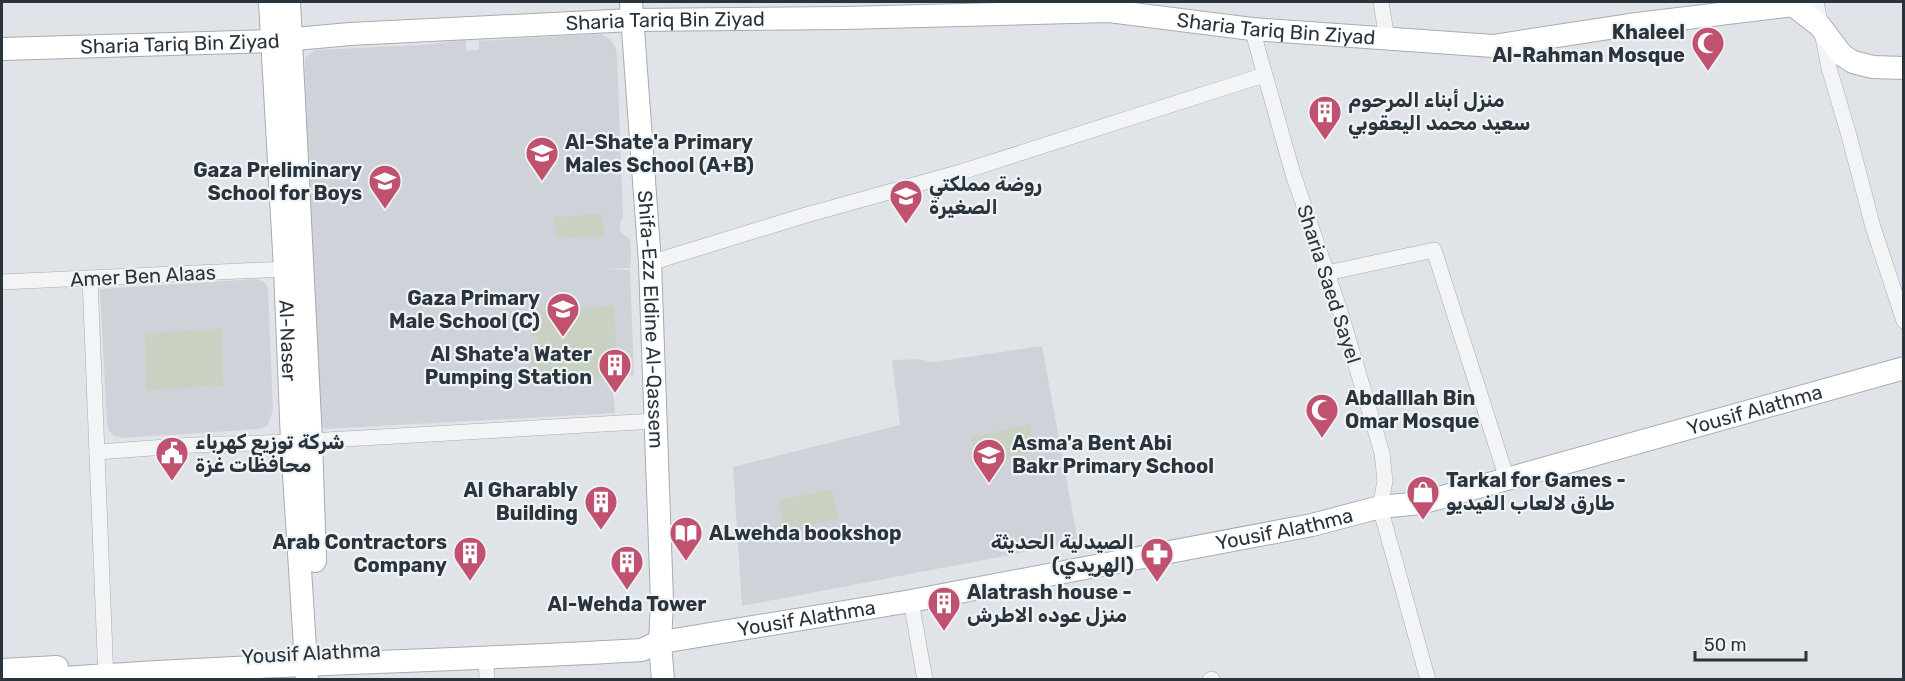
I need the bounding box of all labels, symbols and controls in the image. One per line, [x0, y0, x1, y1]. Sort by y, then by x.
street label: Sharia Tariq Bin Ziyad [565, 7, 765, 35]
street label: Sharia Tariq Bin Ziyad [1175, 8, 1376, 50]
place label: Khaleel Al-Rahman Mosque [1492, 20, 1685, 67]
mosque icon: Khaleel Al-Rahman Mosque [1690, 25, 1726, 72]
street label: Sharia Tariq Bin Ziyad [80, 28, 281, 59]
place label: منزل أبناء المرحوم سعيد محمد اليعقوبي [1348, 88, 1530, 139]
building icon: منزل أبناء المرحوم سعيد محمد اليعقوبي [1307, 94, 1343, 141]
place label: Al-Shate'a Primary Males School (A+B) [565, 130, 754, 177]
school or university icon: Al-Shate'a Primary Males School (A+B) [524, 135, 560, 182]
place label: Gaza Preliminary School for Boys [193, 158, 362, 205]
school or university icon: Gaza Preliminary School for Boys [367, 163, 403, 210]
place label: روضة مملكتي الصغيرة [929, 172, 1042, 219]
school or university icon: روضة مملكتي الصغيرة [888, 178, 924, 225]
street label: Shifa-Ezz Eldine Al-Qassem [633, 189, 669, 449]
street label: Sharia Saed Sayel [1292, 202, 1366, 366]
street label: Amer Ben Alaas [69, 260, 217, 292]
place label: Gaza Primary Male School (C) [389, 286, 540, 333]
school or university icon: Gaza Primary Male School (C) [545, 291, 581, 338]
street label: Al-Naser [274, 299, 302, 382]
place label: Al Shate'a Water Pumping Station [425, 342, 592, 389]
building icon: Al Shate'a Water Pumping Station [597, 347, 633, 394]
street label: Yousif Alathma [1684, 379, 1825, 440]
place label: Abdalllah Bin Omar Mosque [1345, 386, 1480, 433]
mosque icon: Abdalllah Bin Omar Mosque [1304, 392, 1340, 439]
place label: شركة توزيع كهرباء محافظات غزة [195, 430, 345, 477]
place label: Asma'a Bent Abi Bakr Primary School [1012, 431, 1214, 478]
public building icon: شركة توزيع كهرباء محافظات غزة [154, 435, 190, 482]
school or university icon: Asma'a Bent Abi Bakr Primary School [971, 437, 1007, 484]
place label: Tarkal for Games - طارق لالعاب الفيديو [1446, 468, 1626, 515]
shop icon: Tarkal for Games - طارق لالعاب الفيديو [1405, 474, 1441, 521]
place label: Al Gharably Building [464, 478, 578, 525]
building icon: Al Gharably Building [583, 484, 619, 531]
street label: Yousif Alathma [1214, 503, 1355, 555]
library icon: ALwehda bookshop [668, 515, 704, 562]
place label: ALwehda bookshop [709, 521, 902, 545]
place label: Arab Contractors Company [273, 530, 447, 577]
place label: الصيدلية الحديثة (الهريدي) [991, 530, 1134, 579]
building icon: Arab Contractors Company [452, 535, 488, 582]
pharmacy icon: الصيدلية الحديثة (الهريدي) [1139, 536, 1175, 583]
building icon: Al-Wehda Tower [609, 544, 645, 591]
place label: Alatrash house - منزل عوده الاطرش [967, 580, 1132, 627]
building icon: Alatrash house - منزل عوده الاطرش [926, 585, 962, 632]
place label: Al-Wehda Tower [548, 592, 706, 616]
street label: Yousif Alathma [736, 595, 877, 641]
scale bar [1695, 624, 1806, 662]
text: 50 m [1704, 634, 1747, 656]
street label: Yousif Alathma [241, 637, 381, 669]

